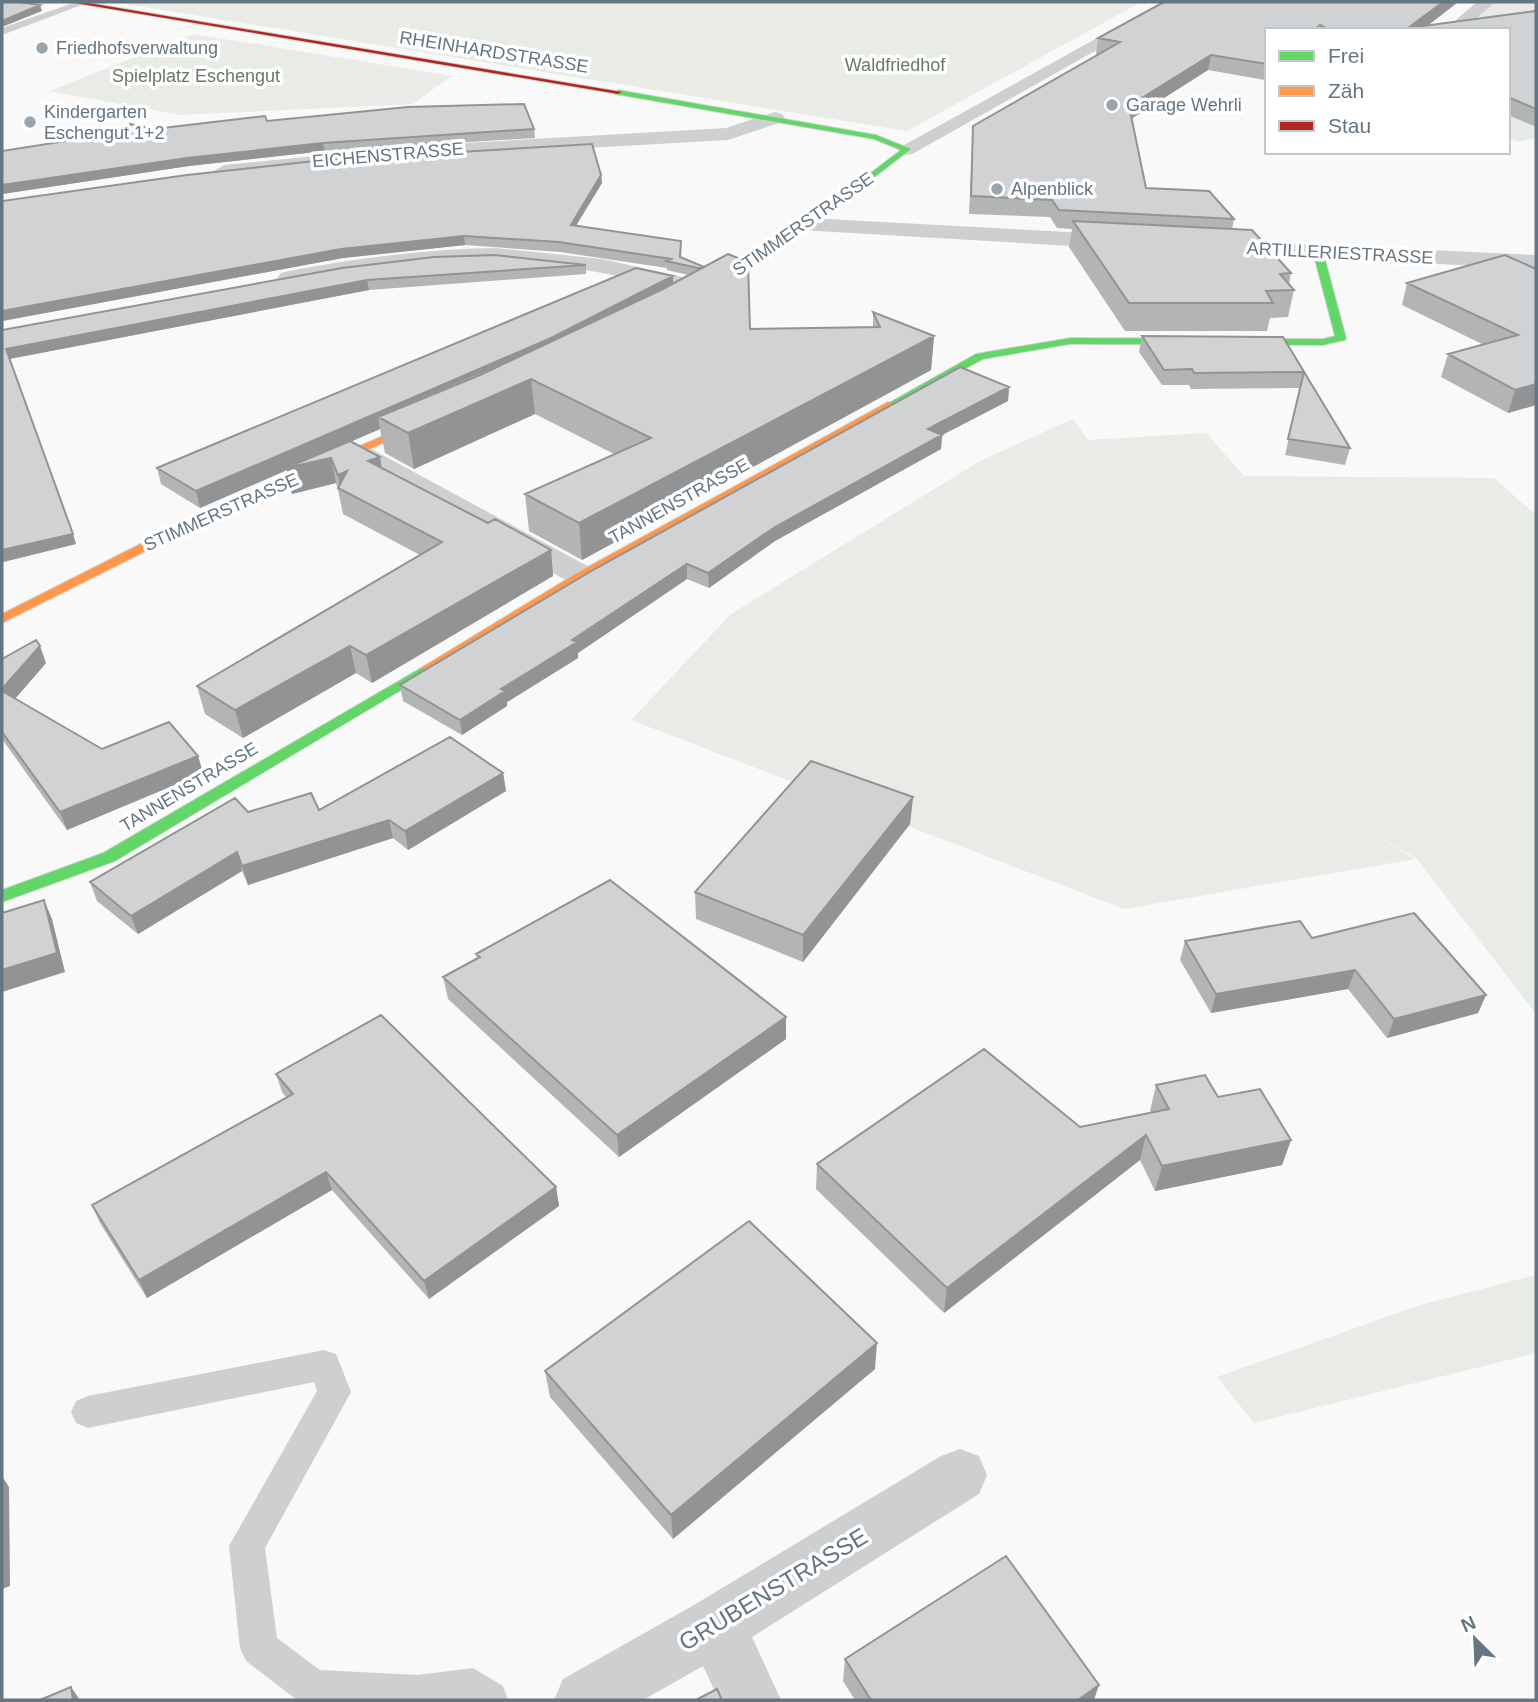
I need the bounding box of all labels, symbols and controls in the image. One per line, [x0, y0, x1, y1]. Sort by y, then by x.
street label: RHEINHARDSTRASSE [398, 27, 590, 77]
legend [1265, 28, 1510, 154]
place label: Friedhofsverwaltung [56, 38, 218, 58]
marker: Friedhofsverwaltung [34, 40, 50, 56]
text: Frei [1328, 44, 1364, 67]
park label: Waldfriedhof [845, 55, 946, 75]
park label: Spielplatz Eschengut [112, 66, 280, 86]
text: Zäh [1328, 79, 1364, 102]
place label: Garage Wehrli [1126, 95, 1242, 115]
marker: Garage Wehrli [1104, 97, 1120, 113]
place label: Kindergarten Eschengut 1+2 [44, 102, 165, 143]
marker: Kindergarten Eschengut 1+2 [22, 114, 38, 130]
text: Stau [1328, 114, 1371, 137]
street label: EICHENSTRASSE [311, 138, 465, 172]
street label: STIMMERSTRASSE [729, 168, 877, 280]
place label: Alpenblick [1011, 179, 1094, 199]
marker: Alpenblick [989, 181, 1005, 197]
street label: ARTILLERIESTRASSE [1246, 238, 1434, 268]
street label: TANNENSTRASSE [606, 454, 752, 548]
street label: STIMMERSTRASSE [141, 469, 301, 555]
street label: TANNENSTRASSE [117, 738, 261, 836]
street label: GRUBENSTRASSE [674, 1522, 872, 1656]
north arrow [1440, 1604, 1510, 1674]
text: N [1458, 1612, 1479, 1636]

